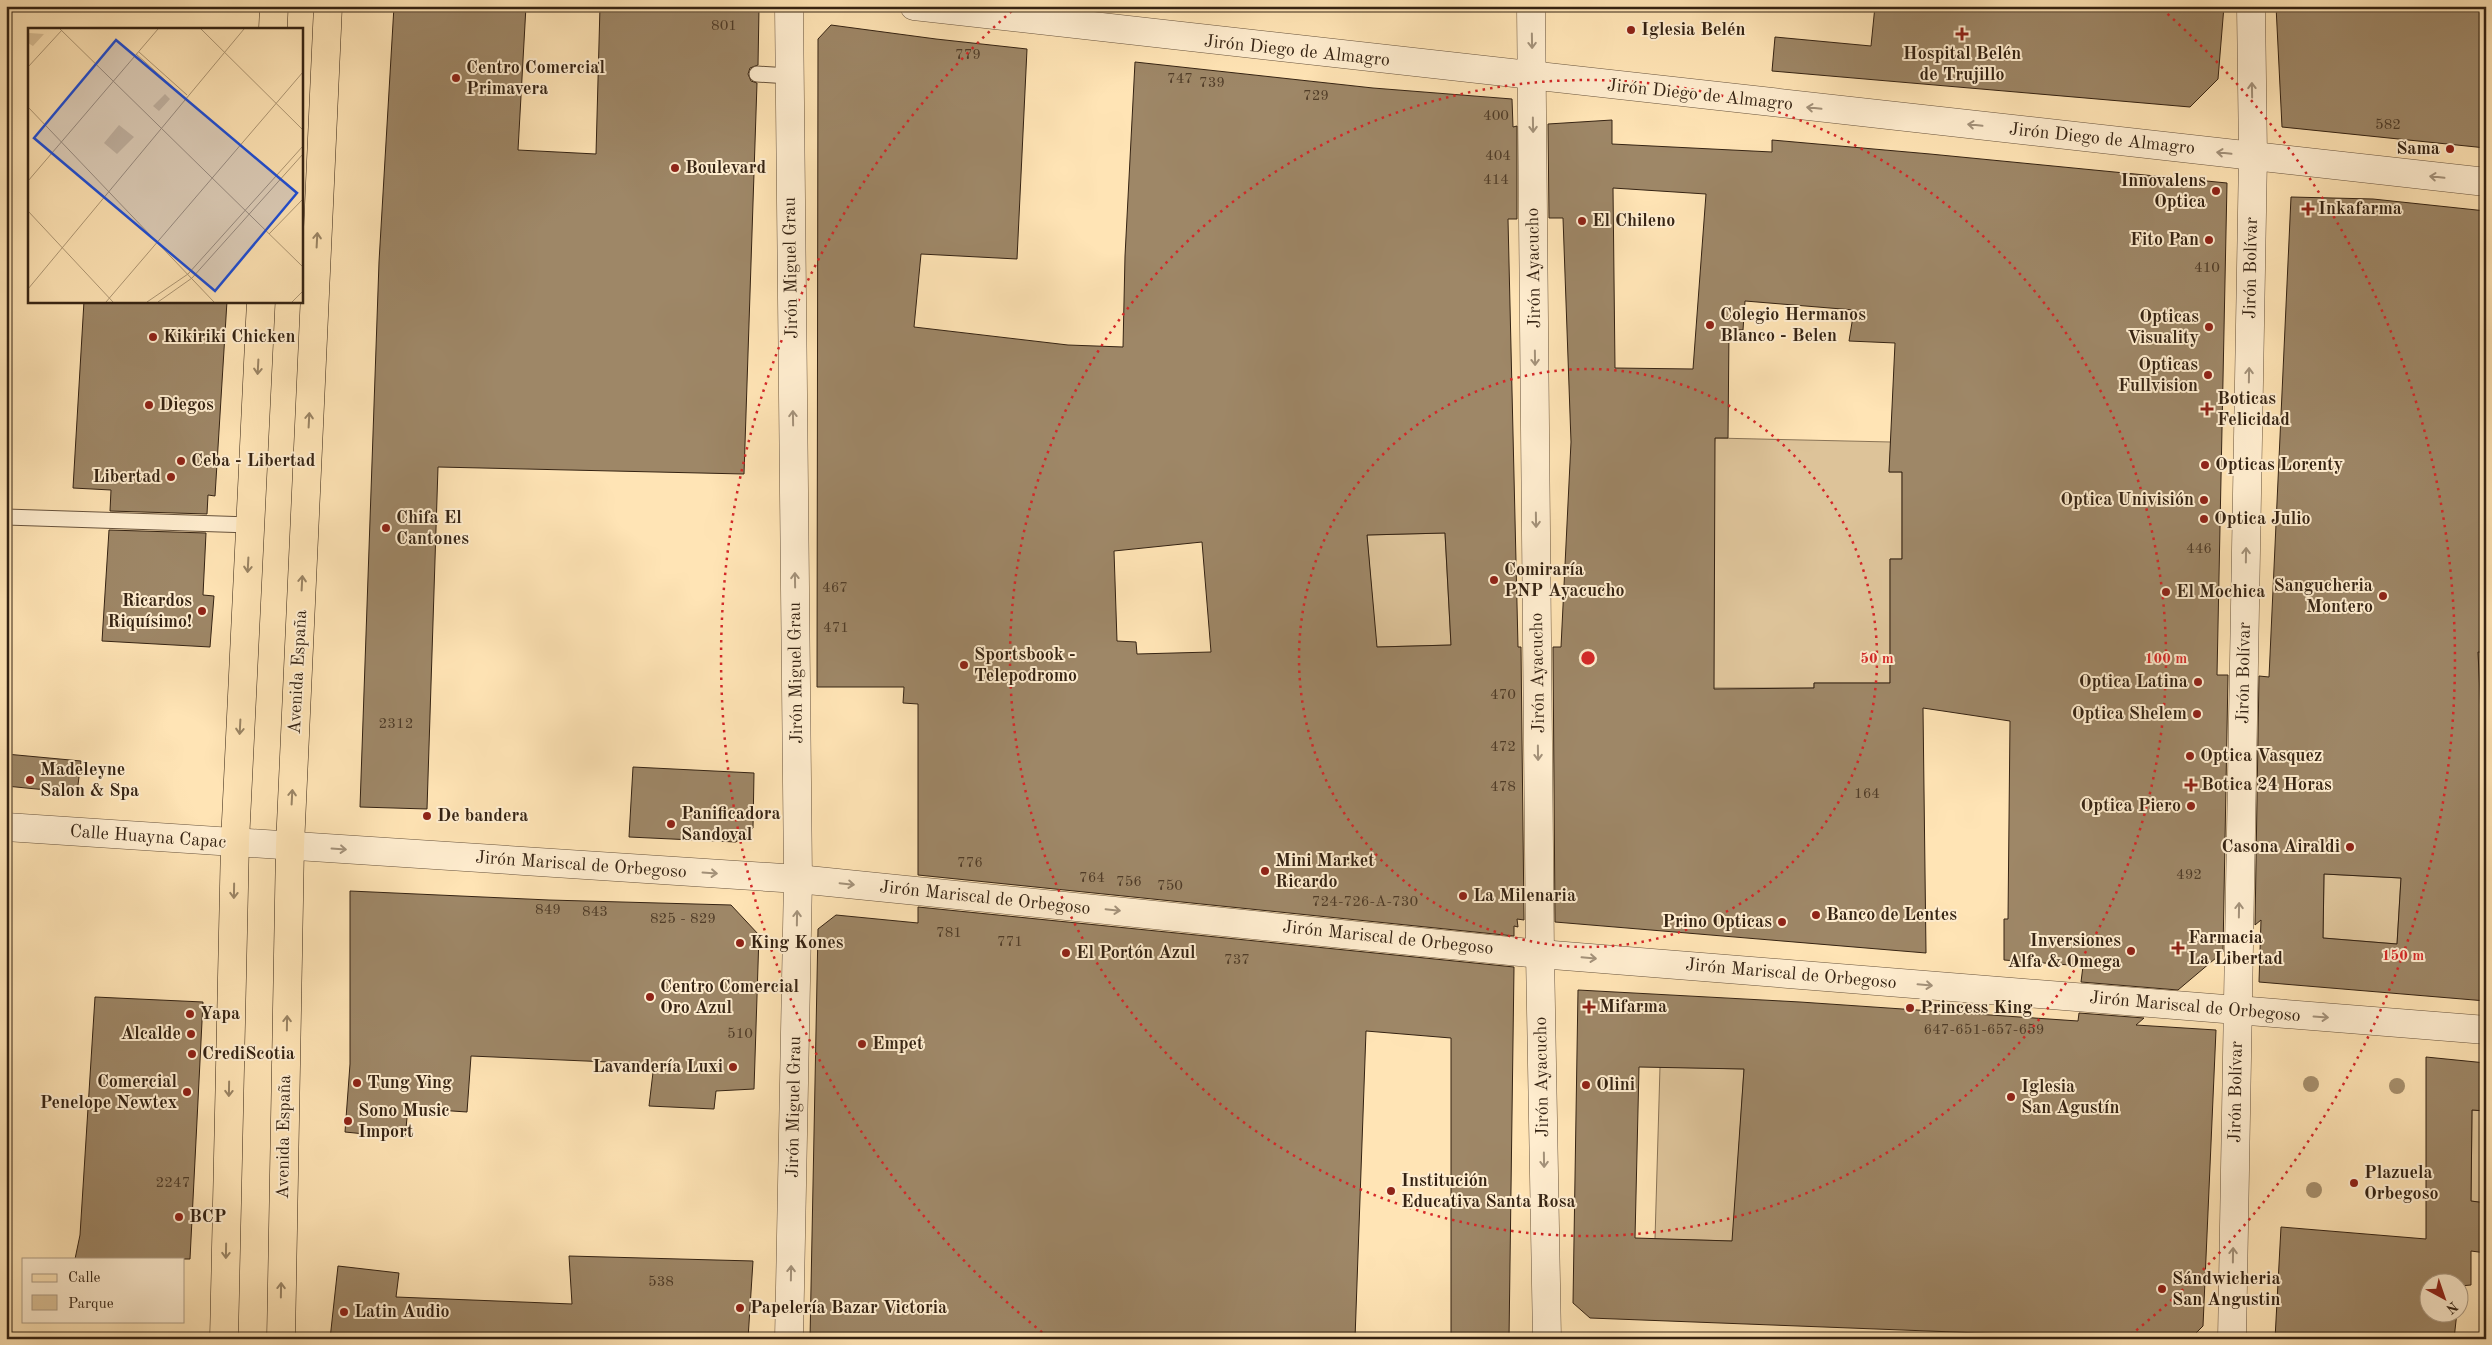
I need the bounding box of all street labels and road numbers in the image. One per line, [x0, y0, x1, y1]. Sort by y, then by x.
street label: Jirón Diego de Almagro [1203, 32, 1391, 70]
street label: Jirón Diego de Almagro [1606, 76, 1794, 114]
street label: Jirón Diego de Almagro [2008, 120, 2196, 158]
street label: Jirón Miguel Grau [781, 196, 801, 339]
street label: Jirón Ayacucho [1524, 208, 1544, 328]
street label: Jirón Bolívar [2241, 216, 2261, 319]
street label: Jirón Miguel Grau [786, 601, 806, 744]
street label: Avenida España [286, 609, 310, 735]
street label: Jirón Ayacucho [1528, 613, 1548, 733]
street label: Jirón Bolívar [2234, 621, 2254, 724]
street label: Calle Huayna Capac [69, 823, 227, 851]
street label: Jirón Mariscal de Orbegoso [475, 849, 687, 881]
street label: Jirón Mariscal de Orbegoso [879, 878, 1091, 918]
street label: Jirón Mariscal de Orbegoso [1282, 918, 1494, 958]
street label: Jirón Mariscal de Orbegoso [1685, 956, 1897, 992]
street label: Jirón Mariscal de Orbegoso [2089, 989, 2301, 1025]
street label: Jirón Ayacucho [1532, 1017, 1552, 1137]
street label: Jirón Miguel Grau [784, 1035, 804, 1178]
street label: Jirón Bolívar [2226, 1040, 2246, 1143]
street label: Avenida España [274, 1074, 294, 1199]

